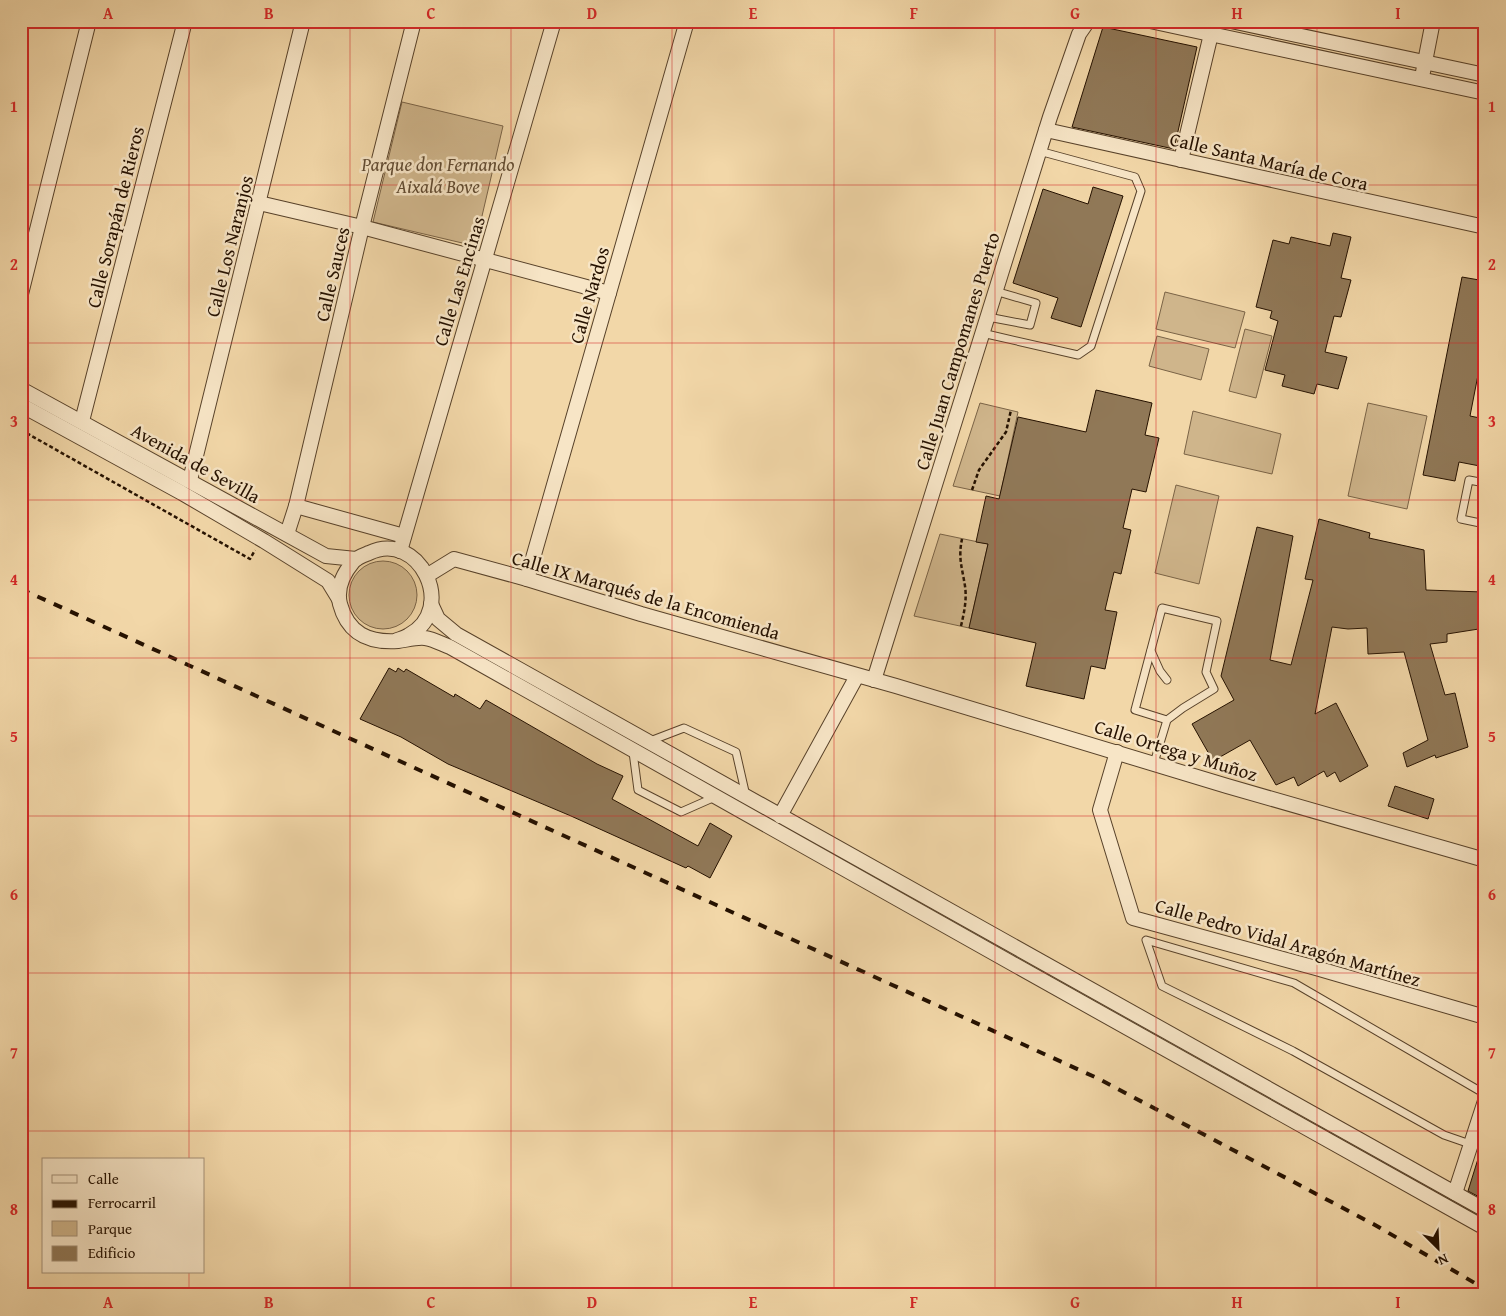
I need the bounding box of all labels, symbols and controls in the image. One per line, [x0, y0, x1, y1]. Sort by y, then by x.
text: A [103, 1, 114, 25]
text: B [264, 1, 274, 25]
text: C [426, 1, 436, 25]
text: D [587, 1, 597, 25]
text: E [749, 1, 758, 25]
text: F [910, 1, 918, 25]
text: G [1070, 1, 1080, 25]
text: H [1231, 1, 1243, 25]
text: I [1395, 1, 1401, 25]
text: 1 [10, 94, 18, 118]
text: 1 [1488, 94, 1496, 118]
street label: Calle Sorapán de Rieros [79, 123, 151, 311]
street label: Calle Santa María de Cora [1167, 125, 1371, 197]
park label: Parque don Fernando Aixalá Bove [360, 150, 515, 200]
street label: Calle Los Naranjos [198, 172, 260, 320]
street label: Calle Las Encinas [426, 213, 492, 349]
street label: Calle Sauces [308, 224, 356, 324]
street label: Calle Juan Campomanes Puerto [907, 229, 1007, 473]
street label: Calle Nardos [562, 243, 616, 347]
text: 2 [10, 252, 18, 276]
text: 2 [1488, 252, 1496, 276]
text: 3 [10, 409, 18, 433]
text: 3 [1488, 409, 1496, 433]
street label: Avenida de Sevilla [126, 416, 266, 510]
street label: Calle IX Marqués de la Encomienda [509, 543, 783, 647]
text: 4 [10, 567, 18, 591]
text: 4 [1488, 567, 1496, 591]
street label: Calle Ortega y Muñoz [1091, 712, 1261, 788]
text: 5 [10, 724, 18, 748]
text: 5 [1488, 724, 1496, 748]
text: 6 [10, 882, 18, 906]
text: 6 [1488, 882, 1496, 906]
street label: Calle Pedro Vidal Aragón Martínez [1152, 891, 1424, 993]
text: 7 [10, 1040, 18, 1064]
text: 7 [1488, 1040, 1496, 1064]
legend [42, 1158, 205, 1274]
text: Calle [88, 1168, 119, 1189]
text: Ferrocarril [88, 1192, 156, 1213]
text: 8 [10, 1197, 18, 1221]
text: 8 [1488, 1197, 1496, 1221]
text: Parque [88, 1218, 132, 1239]
north arrow [1414, 1224, 1464, 1274]
text: Edificio [88, 1242, 136, 1263]
text: N [1434, 1249, 1452, 1271]
text: A [103, 1290, 114, 1314]
text: B [264, 1290, 274, 1314]
text: C [426, 1290, 436, 1314]
text: D [587, 1290, 597, 1314]
text: E [749, 1290, 758, 1314]
text: F [910, 1290, 918, 1314]
text: G [1070, 1290, 1080, 1314]
text: H [1231, 1290, 1243, 1314]
text: I [1395, 1290, 1401, 1314]

